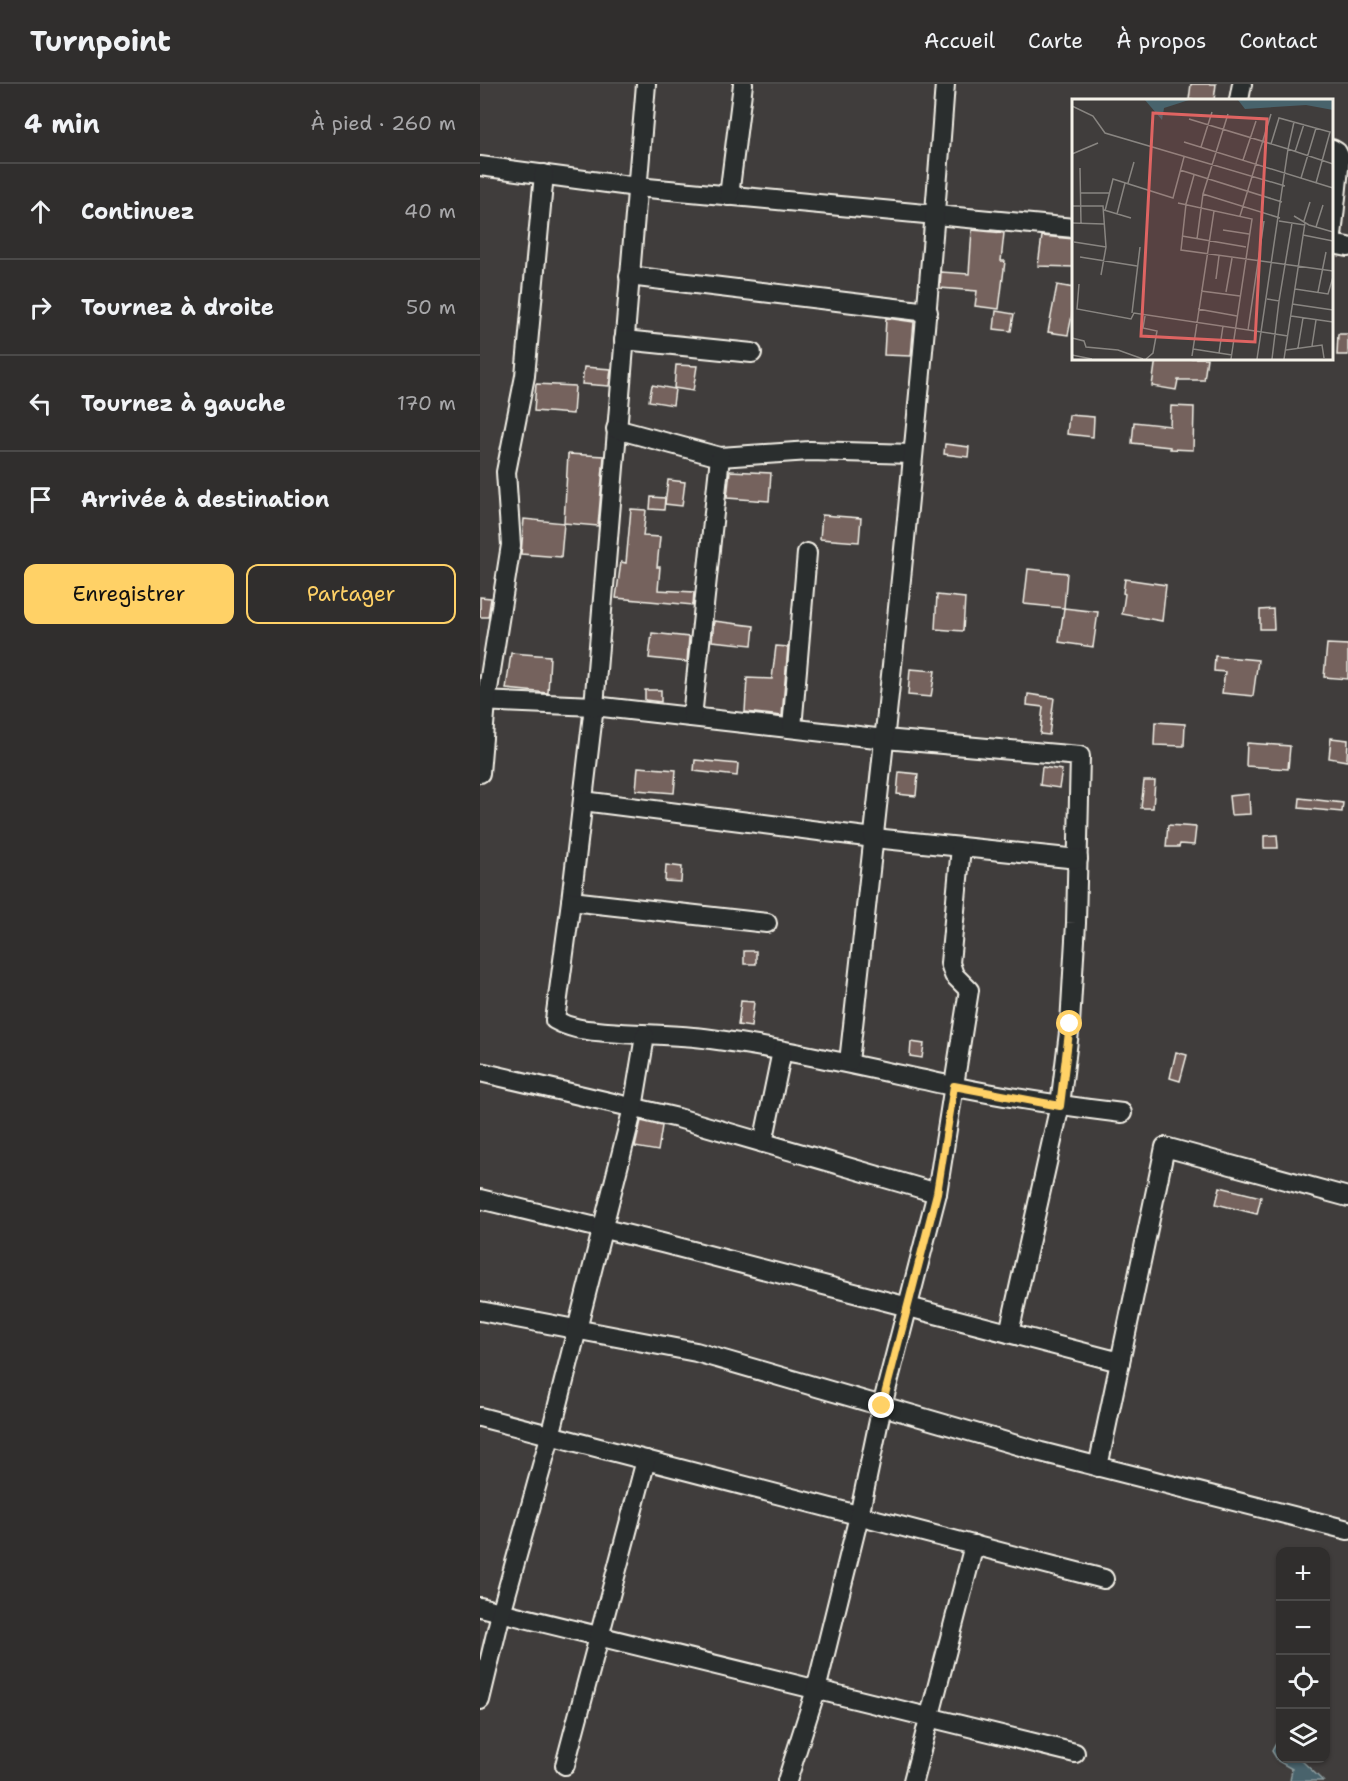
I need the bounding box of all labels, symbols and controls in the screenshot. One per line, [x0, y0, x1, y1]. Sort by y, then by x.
text: Turnpoint [30, 22, 171, 60]
text: Accueil [924, 27, 995, 55]
text: Carte [1028, 27, 1083, 55]
text: À propos [1116, 27, 1206, 55]
text: Contact [1239, 27, 1318, 55]
inset map [1072, 99, 1333, 360]
text: 4 min [24, 106, 100, 141]
text: À pied · 260 m [311, 110, 456, 136]
icon: ahead [24, 195, 57, 228]
text: Continuez [81, 197, 194, 226]
text: 40 m [404, 198, 456, 224]
icon: right [24, 291, 57, 324]
text: Tournez à droite [81, 293, 274, 322]
text: 50 m [406, 294, 456, 320]
icon: left [24, 387, 57, 420]
text: Tournez à gauche [81, 389, 286, 418]
text: 170 m [397, 390, 456, 416]
icon: arrive [24, 483, 57, 516]
text: Arrivée à destination [81, 485, 329, 514]
button: Enregistrer [24, 564, 234, 624]
button: Partager [246, 564, 456, 624]
route start [1056, 1010, 1082, 1036]
route end [868, 1392, 894, 1418]
map controls [1276, 1547, 1330, 1763]
button: + [1276, 1547, 1330, 1601]
button: − [1276, 1601, 1330, 1655]
button: locate [1276, 1655, 1330, 1709]
button: layers [1276, 1709, 1330, 1763]

